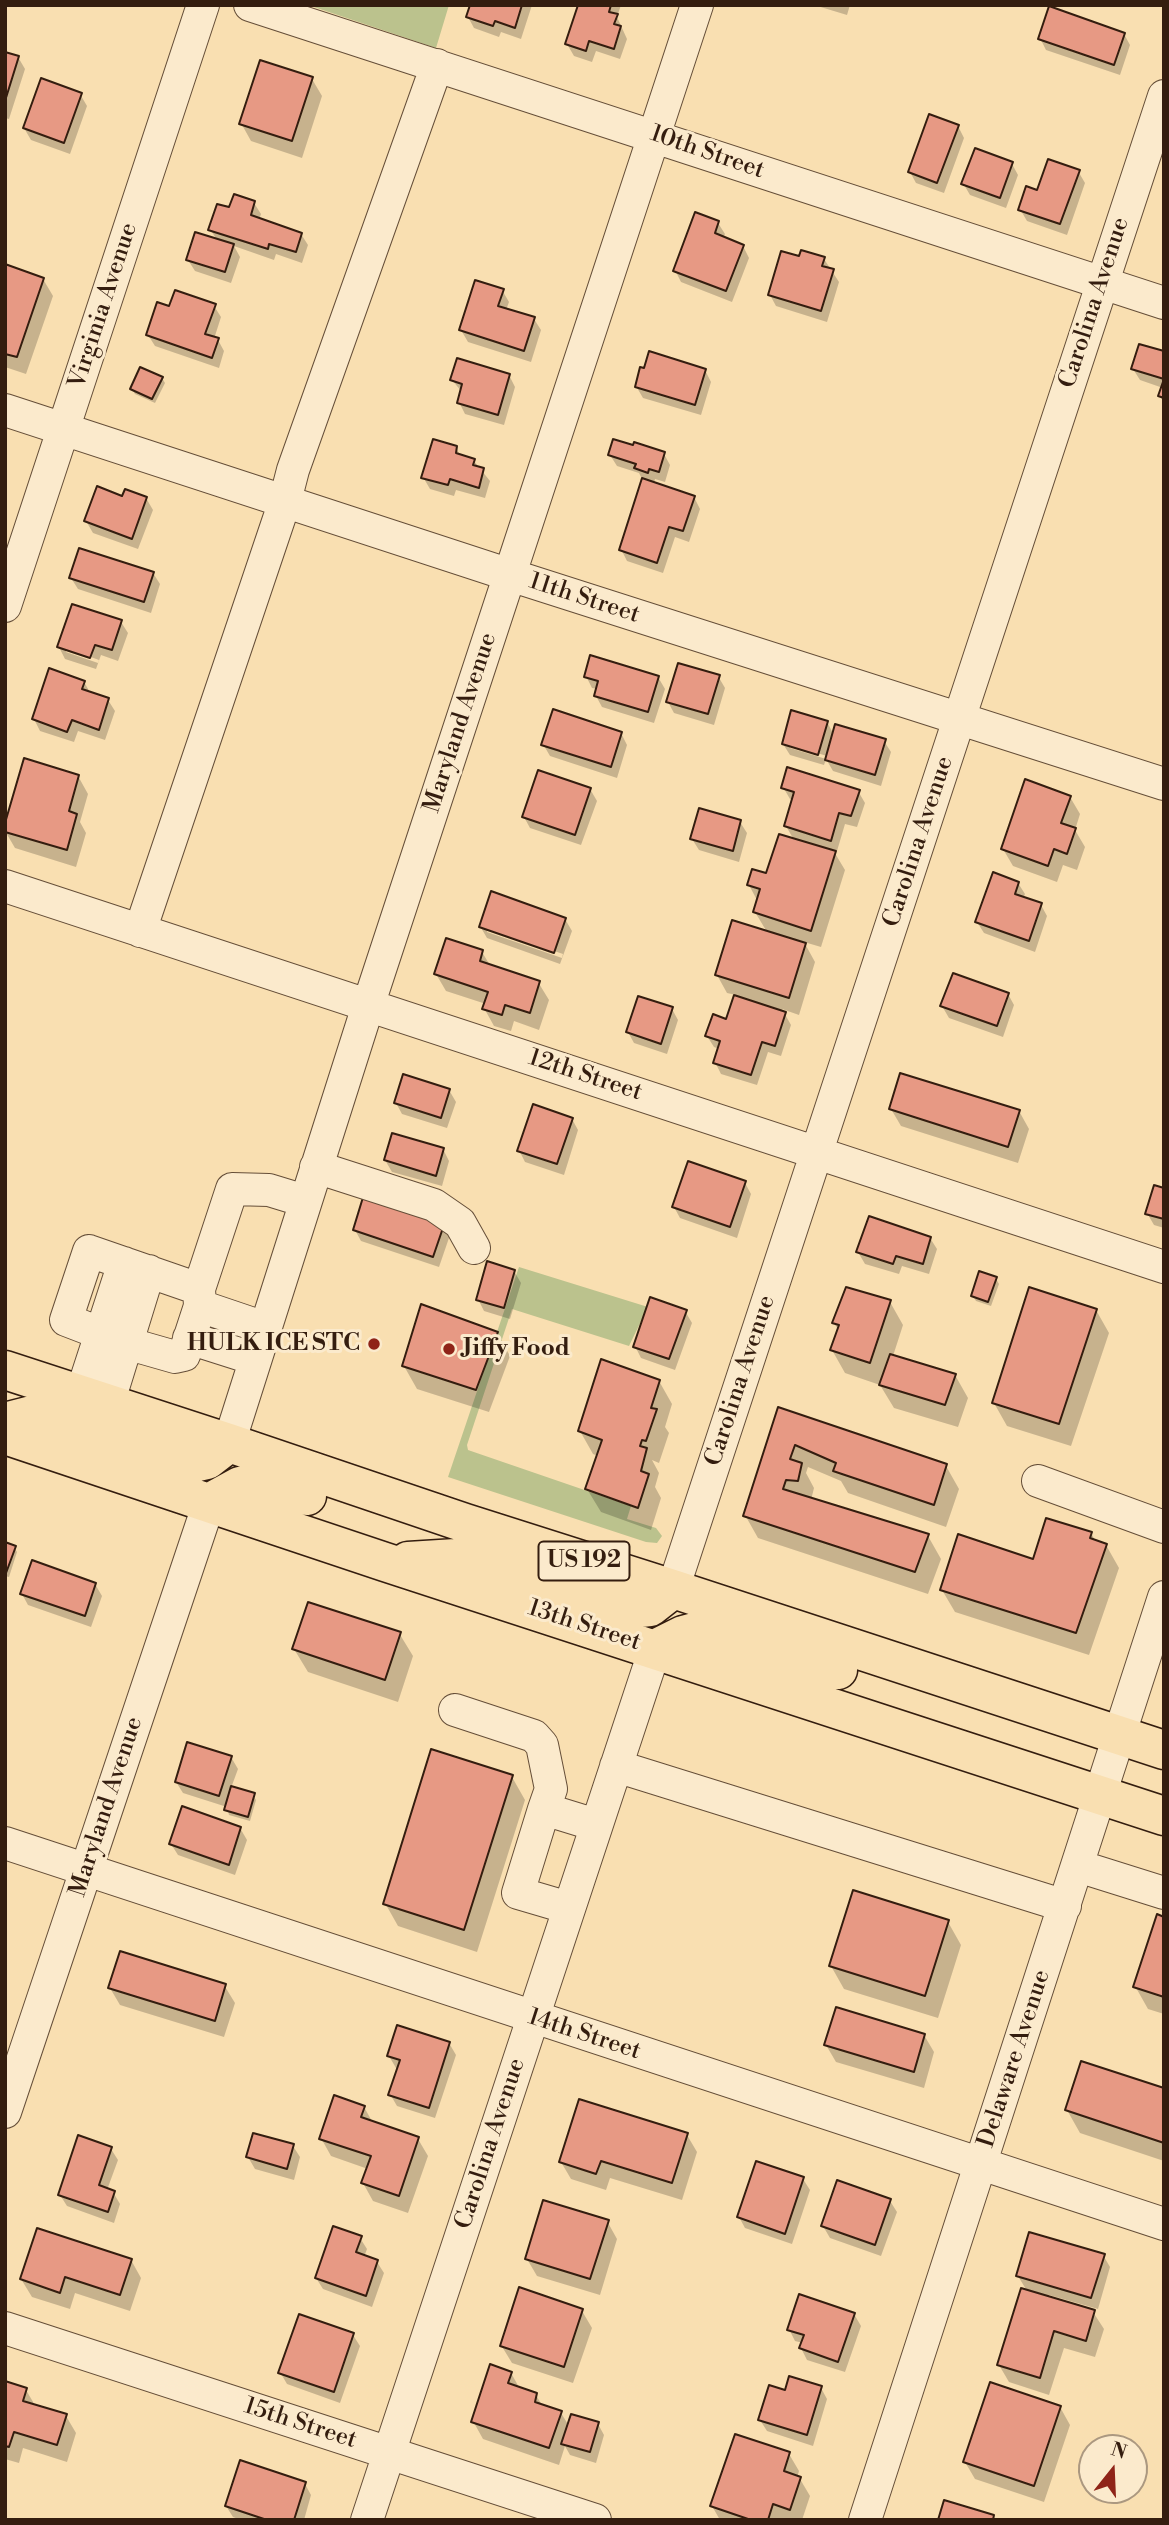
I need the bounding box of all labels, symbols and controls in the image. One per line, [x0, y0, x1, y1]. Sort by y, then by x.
street label: 10th Street [646, 120, 768, 186]
street label: Carolina Avenue [1054, 214, 1136, 392]
street label: Virginia Avenue [64, 219, 144, 393]
street label: 11th Street [525, 568, 643, 630]
street label: Maryland Avenue [418, 629, 504, 817]
street label: Carolina Avenue [878, 753, 960, 931]
street label: 12th Street [525, 1044, 645, 1108]
street label: Carolina Avenue [700, 1292, 782, 1470]
place label: HULK ICE STC [187, 1330, 360, 1358]
place label: Jiffy Food [463, 1335, 570, 1363]
marker: HULK ICE STC [366, 1336, 382, 1352]
marker: Jiffy Food [441, 1341, 457, 1357]
road number: US 192 [538, 1542, 630, 1580]
street label: 13th Street [524, 1594, 644, 1658]
street label: Maryland Avenue [64, 1713, 150, 1901]
street label: Delaware Avenue [973, 1967, 1057, 2151]
street label: 14th Street [524, 2003, 644, 2067]
street label: Carolina Avenue [450, 2055, 532, 2233]
street label: 15th Street [240, 2392, 360, 2456]
north arrow [1078, 2434, 1148, 2504]
text: N [1108, 2437, 1130, 2465]

